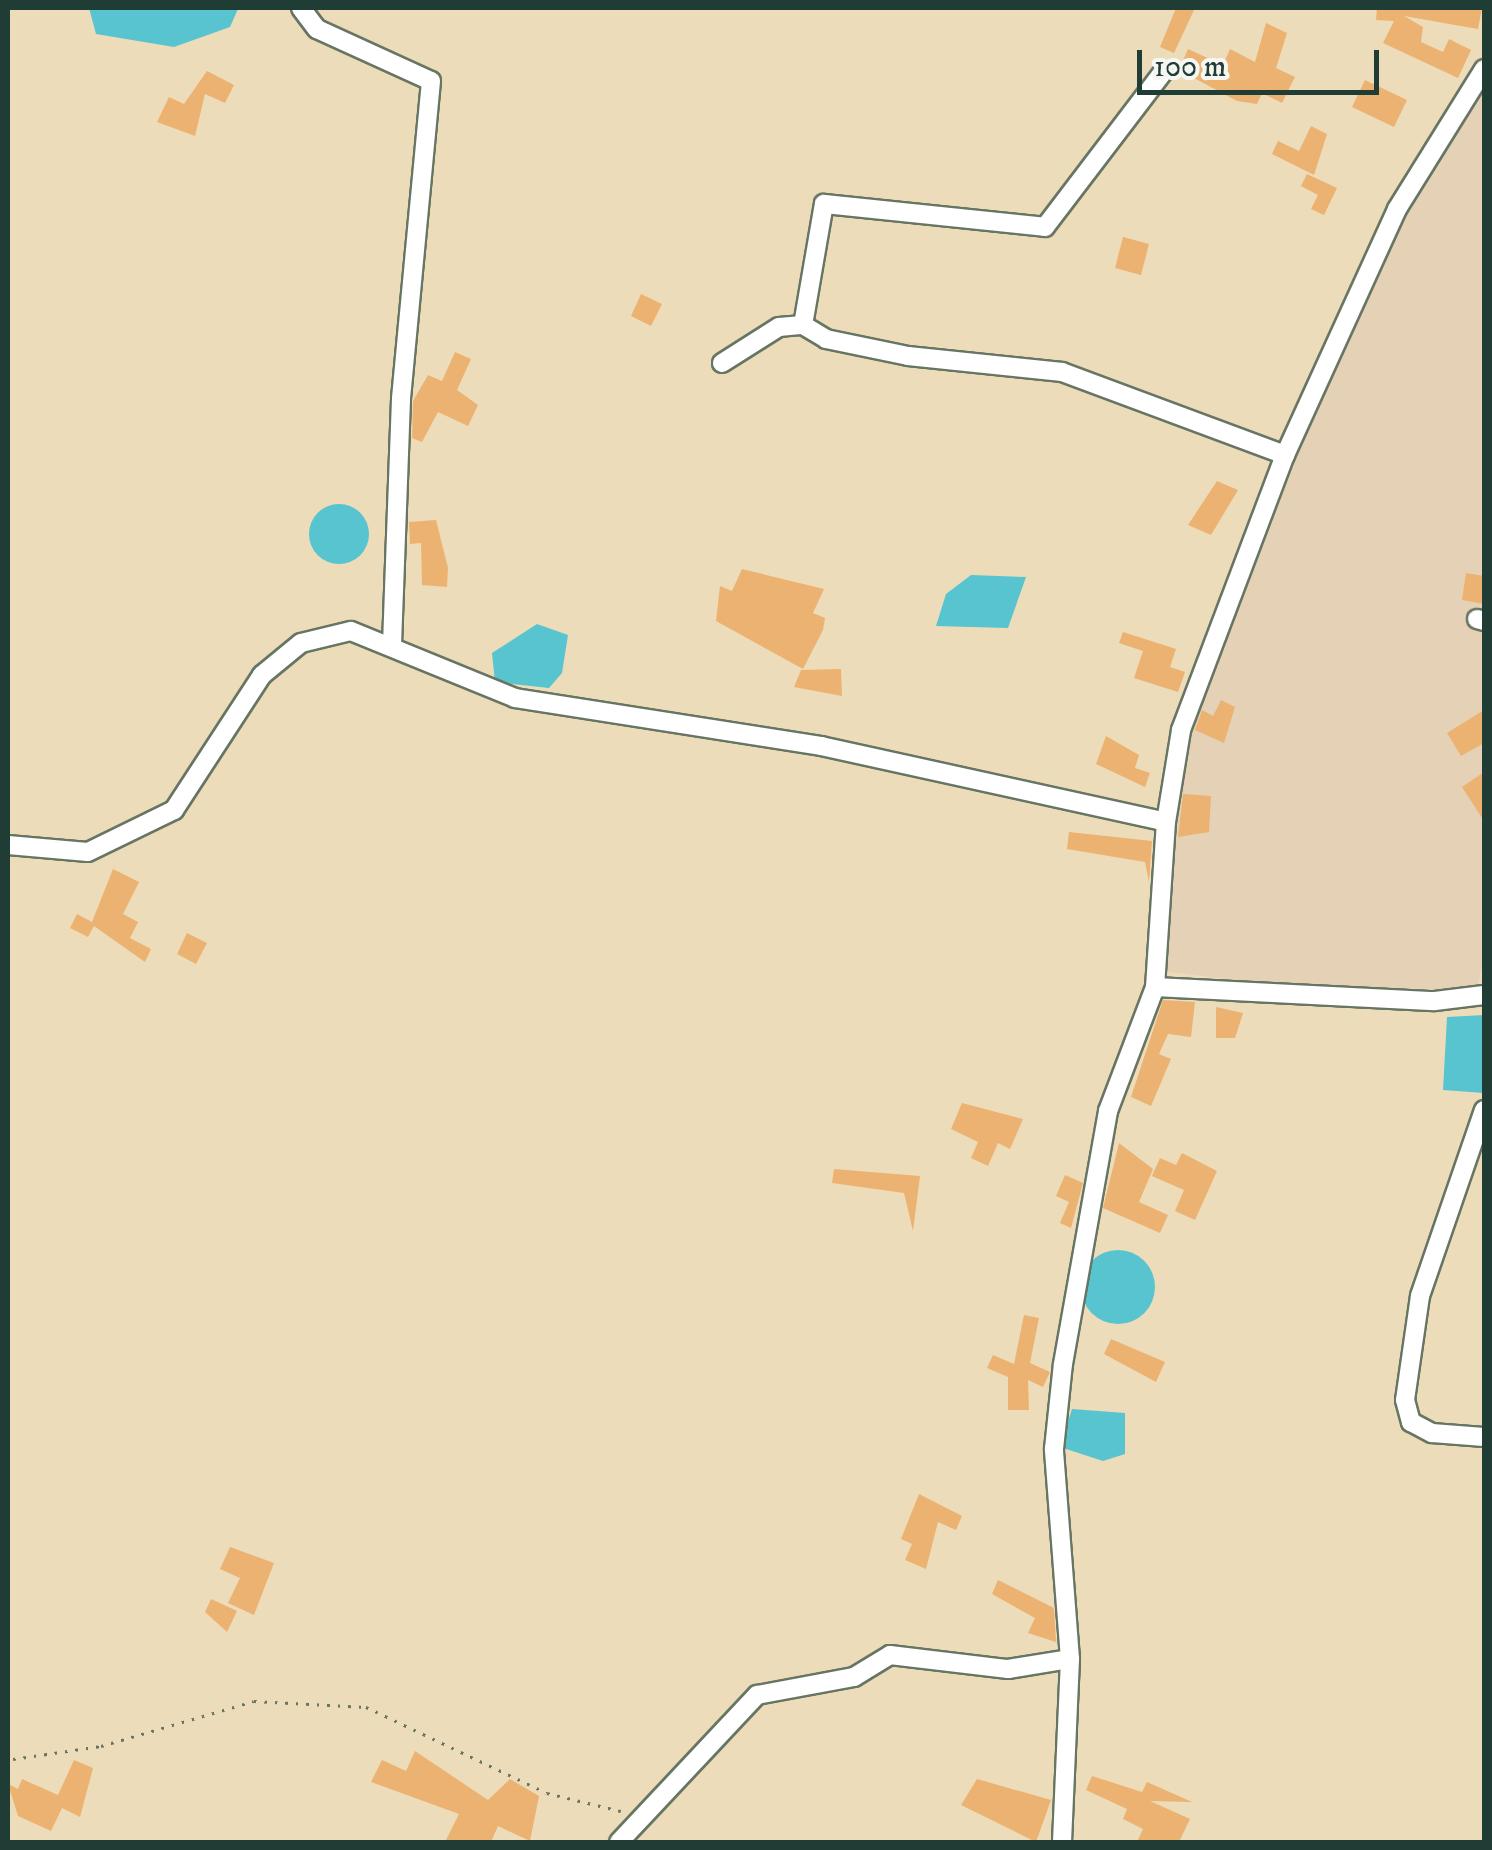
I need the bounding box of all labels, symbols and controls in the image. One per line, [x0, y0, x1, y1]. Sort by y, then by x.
scale bar [1142, 30, 1384, 92]
text: 100 m [1154, 49, 1226, 86]

